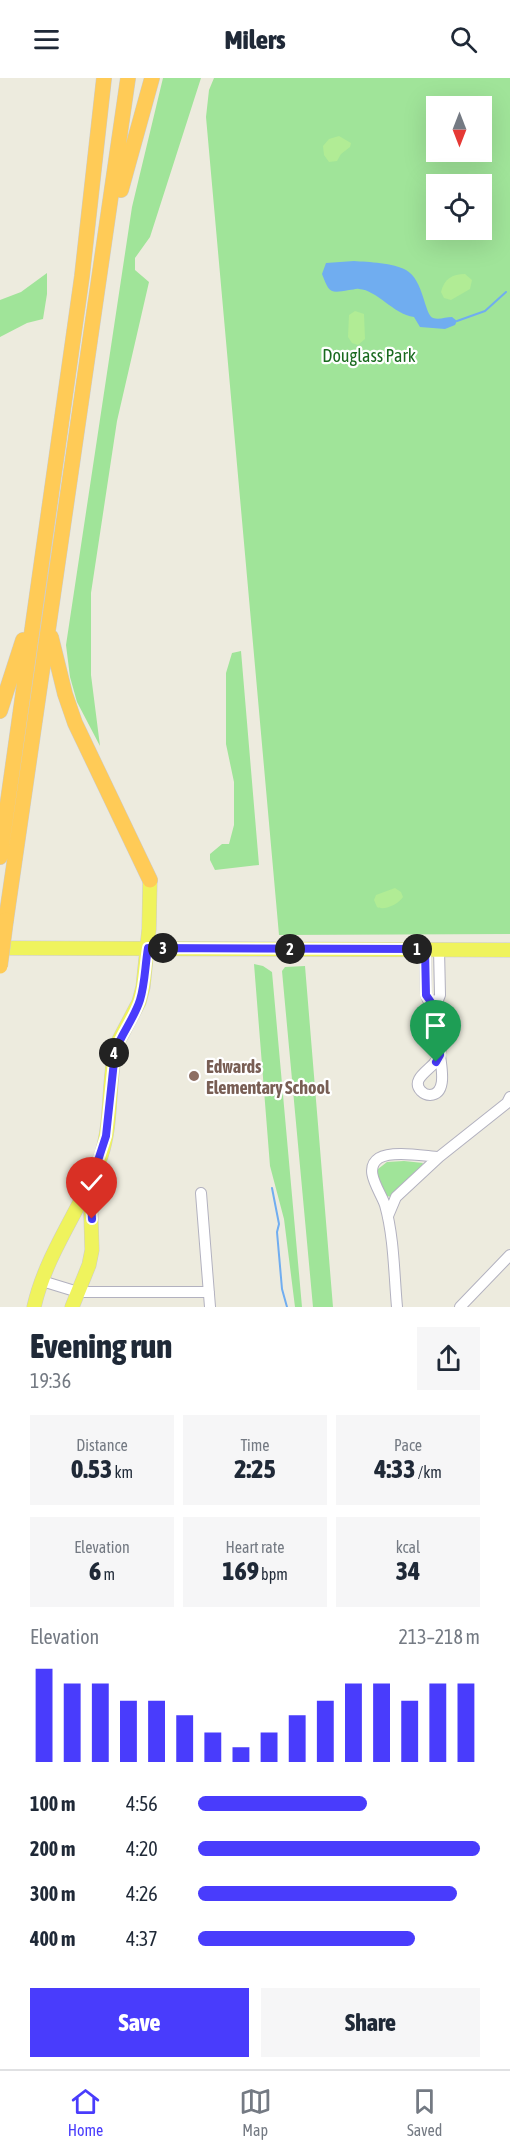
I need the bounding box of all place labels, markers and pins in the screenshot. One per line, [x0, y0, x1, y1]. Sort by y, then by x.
pin: 3 [148, 933, 178, 963]
pin: 2 [275, 934, 305, 964]
pin: 1 [402, 934, 432, 964]
pin [410, 1000, 461, 1062]
pin: 4 [99, 1038, 129, 1068]
place label: Edwards Elementary School [206, 1056, 330, 1098]
marker: Edwards Elementary School [187, 1069, 201, 1083]
pin [66, 1157, 117, 1219]

